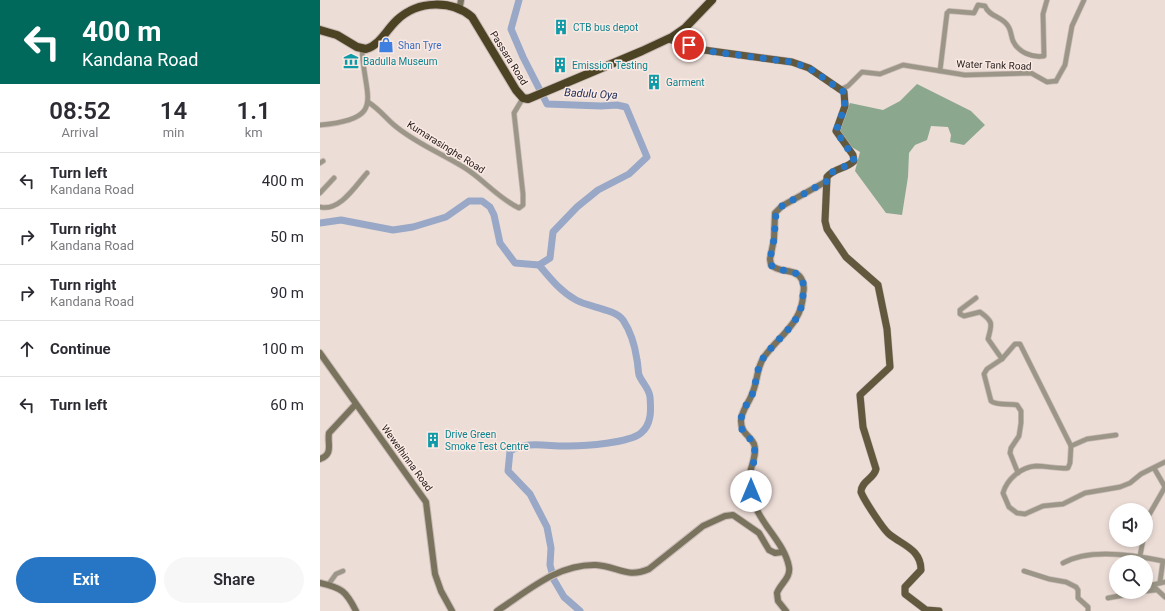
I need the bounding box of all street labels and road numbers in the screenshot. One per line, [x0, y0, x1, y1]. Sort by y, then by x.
street label: Passara Road [488, 29, 530, 87]
street label: Water Tank Road [956, 58, 1032, 72]
street label: Kumarasinghe Road [405, 119, 487, 175]
street label: Wewelhinna Road [379, 423, 435, 493]

